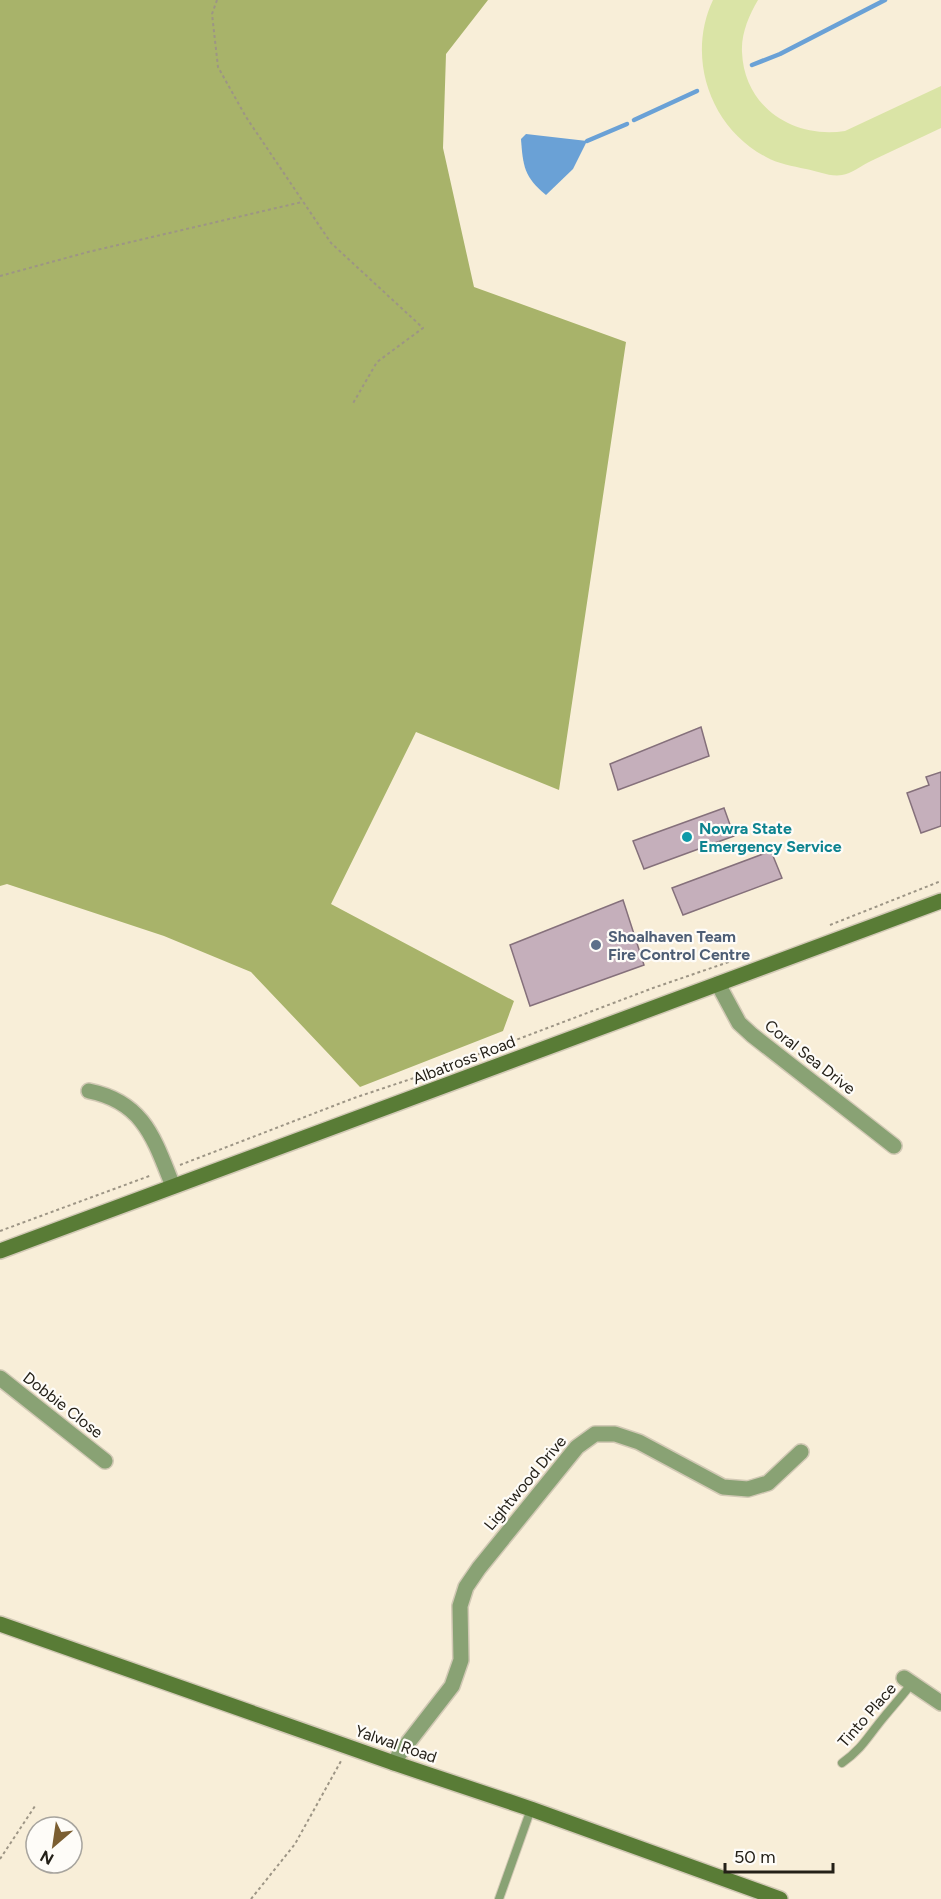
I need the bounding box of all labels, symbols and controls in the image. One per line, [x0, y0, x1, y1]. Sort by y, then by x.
place label: Nowra State Emergency Service [699, 819, 842, 856]
marker: Nowra State Emergency Service [680, 830, 694, 844]
place label: Shoalhaven Team Fire Control Centre [608, 927, 750, 964]
marker: Shoalhaven Team Fire Control Centre [589, 938, 603, 952]
street label: Coral Sea Drive [761, 1016, 859, 1098]
street label: Albatross Road [410, 1032, 518, 1088]
street label: Dobbie Close [19, 1368, 107, 1442]
street label: Lightwood Drive [480, 1432, 570, 1534]
street label: Tinto Place [834, 1679, 900, 1751]
street label: Yalwal Road [353, 1721, 439, 1767]
north arrow [24, 1815, 84, 1875]
scale bar [725, 1836, 833, 1874]
text: N [37, 1846, 57, 1869]
text: 50 m [734, 1846, 776, 1868]

